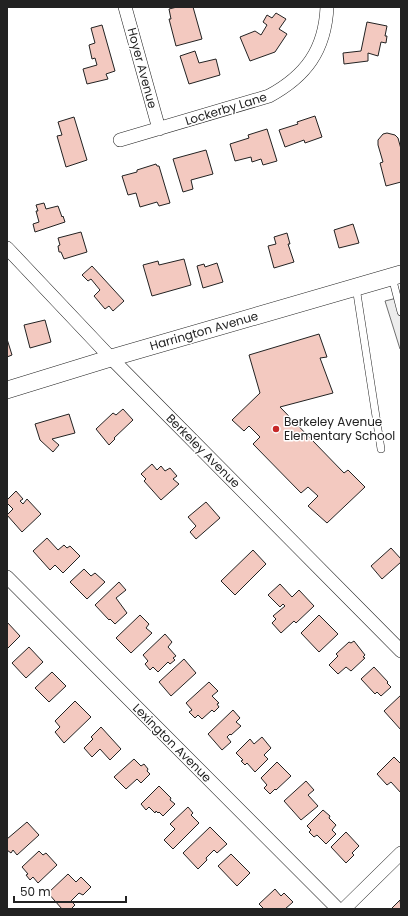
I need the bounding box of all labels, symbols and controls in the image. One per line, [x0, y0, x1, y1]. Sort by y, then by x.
street label: Hoyer Avenue [124, 26, 161, 110]
street label: Lockerby Lane [183, 88, 269, 129]
street label: Harrington Avenue [148, 307, 260, 354]
street label: Berkeley Avenue [163, 410, 244, 491]
place label: Berkeley Avenue Elementary School [284, 413, 395, 444]
marker: Berkeley Avenue Elementary School [271, 424, 281, 434]
street label: Lexington Avenue [129, 699, 216, 786]
scale bar [14, 878, 126, 904]
text: 50 m [20, 883, 51, 900]

